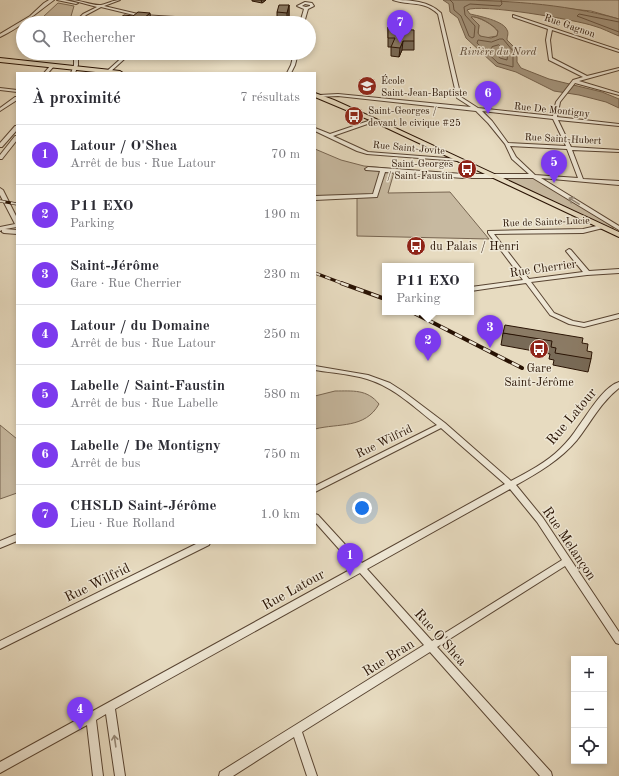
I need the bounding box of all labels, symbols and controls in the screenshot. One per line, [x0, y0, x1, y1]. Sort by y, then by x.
pin: 7 [387, 10, 413, 43]
street label: Rue Gagnon [543, 13, 597, 40]
search box [16, 16, 316, 60]
icon: search [30, 27, 52, 49]
text: Rechercher [62, 31, 135, 46]
water label: Rivière du Nord [459, 47, 537, 58]
place label: École Saint-Jean-Baptiste [381, 74, 468, 98]
school or university icon: École Saint-Jean-Baptiste [356, 75, 378, 97]
pin: 6 [475, 81, 501, 114]
text: À proximité [32, 90, 121, 107]
text: 7 résultats [240, 91, 300, 104]
street label: Rue De Montigny [514, 101, 591, 119]
bus stop icon: Saint-Georges / devant le civique #25 [343, 105, 365, 127]
place label: Saint-Georges / devant le civique #25 [368, 106, 461, 128]
street label: Rue Saint-Hubert [524, 132, 602, 146]
text: Latour / O'Shea [70, 139, 177, 154]
street label: Rue Saint-Jovite [372, 140, 446, 156]
text: 1 [41, 148, 49, 161]
text: 70 m [271, 148, 300, 161]
pin: 5 [541, 150, 567, 183]
text: Arrêt de bus · Rue Latour [70, 157, 216, 170]
bus stop icon: Saint-Georges / Saint-Faustin [456, 158, 478, 180]
place label: Saint-Georges / Saint-Faustin [387, 159, 454, 181]
one-way arrow [568, 196, 580, 204]
text: P11 EXO [70, 199, 133, 214]
text: 2 [41, 208, 49, 221]
text: 190 m [263, 208, 300, 221]
street label: Rue de Sainte-Lucie [502, 215, 590, 229]
text: Parking [70, 217, 114, 230]
bus stop icon: du Palais / Henri [405, 235, 427, 257]
place label: du Palais / Henri [430, 241, 519, 253]
street label: Rue Cherrier [509, 258, 577, 280]
text: Saint-Jérôme [70, 259, 159, 274]
popup [382, 263, 474, 315]
text: 3 [41, 268, 49, 281]
text: 230 m [263, 268, 300, 281]
text: P11 EXO [396, 274, 460, 289]
text: Gare · Rue Cherrier [70, 277, 181, 290]
text: Parking [396, 292, 441, 305]
pin: 3 [477, 315, 503, 348]
text: Latour / du Domaine [70, 319, 210, 334]
text: 4 [41, 328, 49, 341]
text: 250 m [263, 328, 300, 341]
pin: 2 [415, 328, 441, 361]
text: Arrêt de bus · Rue Latour [70, 337, 216, 350]
bus stop icon: Gare Saint-Jérôme [528, 338, 550, 360]
place label: Gare Saint-Jérôme [504, 363, 574, 389]
text: Labelle / Saint-Faustin [70, 379, 225, 394]
street label: Rue Latour [544, 385, 600, 448]
text: 5 [41, 388, 49, 401]
text: 580 m [263, 388, 300, 401]
text: Arrêt de bus · Rue Labelle [70, 397, 218, 410]
street label: Rue Wilfrid [354, 423, 415, 461]
text: Labelle / De Montigny [70, 439, 221, 454]
text: 6 [41, 448, 49, 461]
text: 750 m [263, 448, 300, 461]
text: Arrêt de bus [70, 457, 140, 470]
your location [352, 498, 372, 518]
text: CHSLD Saint-Jérôme [70, 499, 217, 514]
street label: Rue Melançon [540, 504, 599, 583]
text: 7 [41, 508, 49, 521]
text: 1.0 km [261, 508, 300, 521]
text: Lieu · Rue Rolland [70, 517, 175, 530]
pin: 1 [337, 543, 363, 576]
street label: Rue Wilfrid [62, 561, 133, 605]
street label: Rue Latour [260, 567, 327, 613]
street label: Rue O'Shea [411, 607, 469, 669]
street label: Rue Bran [360, 636, 417, 679]
map controls [571, 656, 607, 764]
button: + [571, 656, 607, 692]
button: − [571, 692, 607, 728]
pin: 4 [67, 697, 93, 730]
button: locate [571, 728, 607, 764]
one-way arrow [111, 735, 119, 748]

